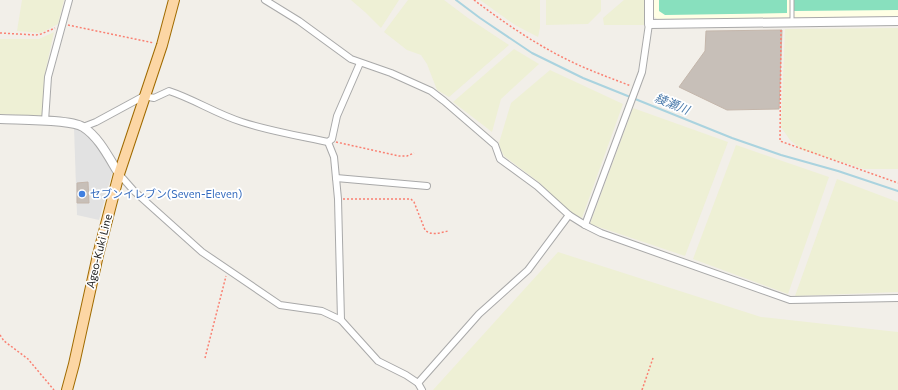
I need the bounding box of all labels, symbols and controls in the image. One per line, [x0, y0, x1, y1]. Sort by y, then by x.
water label: 綾瀬川 [653, 90, 694, 117]
place label: セブンイレブン(Seven-Eleven) [90, 187, 242, 200]
marker: セブンイレブン(Seven-Eleven) [77, 189, 87, 199]
street label: Ageo-Kuki Line [83, 212, 114, 289]

